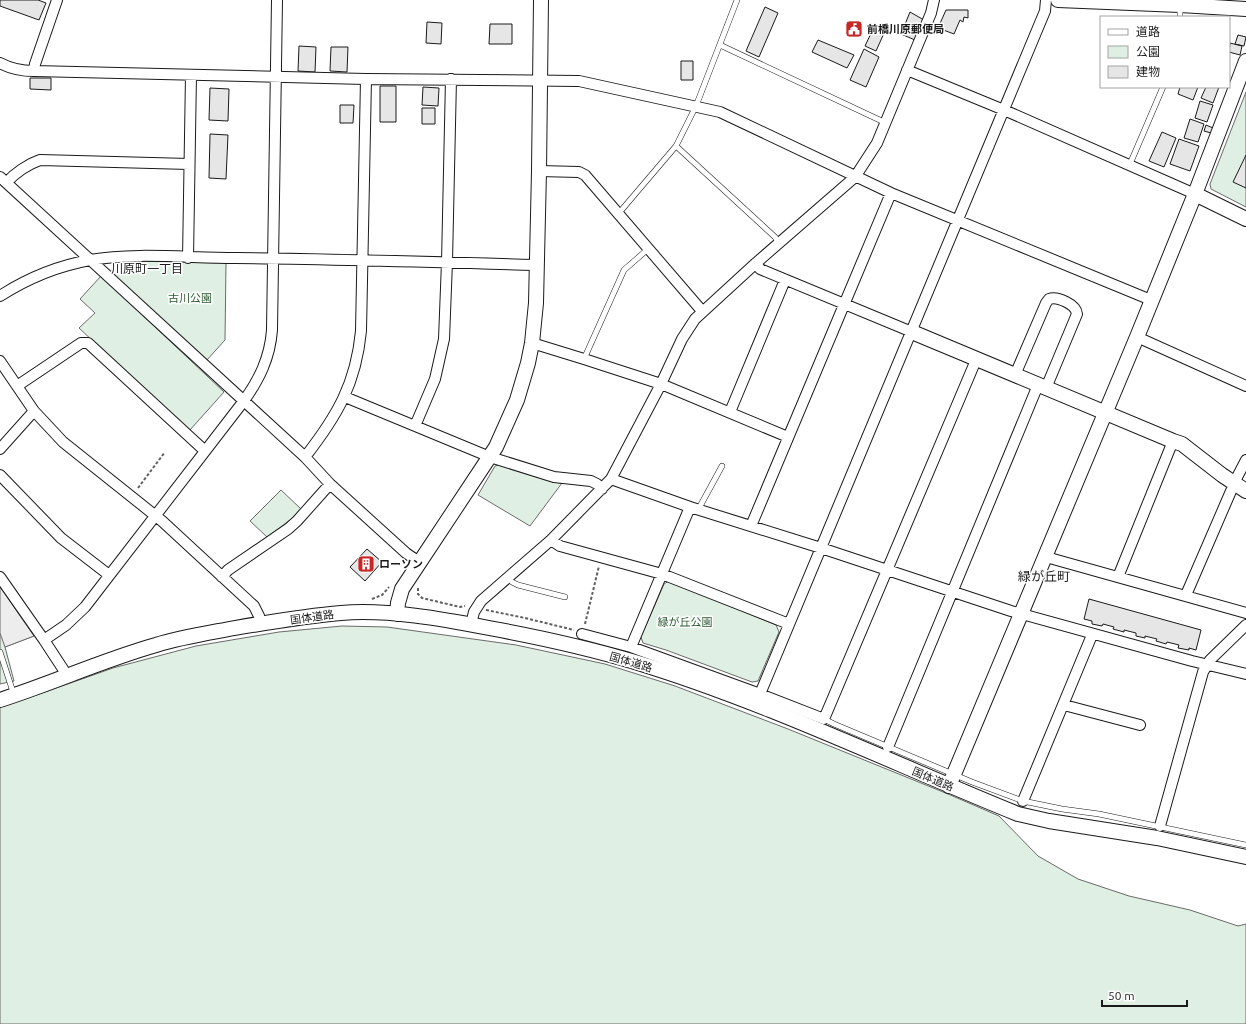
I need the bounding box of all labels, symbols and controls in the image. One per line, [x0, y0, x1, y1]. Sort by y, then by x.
legend [1100, 16, 1230, 88]
public building icon: 前橋川原郵便局 [844, 19, 864, 39]
place label: 前橋川原郵便局 [867, 23, 944, 35]
text: 道路 [1136, 25, 1160, 38]
text: 公園 [1136, 45, 1160, 58]
text: 建物 [1136, 65, 1160, 78]
district label: 川原町一丁目 [111, 262, 183, 275]
park label: 古川公園 [168, 292, 212, 304]
building icon: ローソン [356, 554, 376, 574]
place label: ローソン [379, 558, 423, 570]
district label: 緑が丘町 [1018, 569, 1070, 583]
street label: 国体道路 [289, 608, 335, 626]
park label: 緑が丘公園 [658, 616, 713, 628]
street label: 国体道路 [608, 650, 654, 674]
street label: 国体道路 [910, 765, 956, 793]
scale bar [1102, 982, 1187, 1008]
text: 50 m [1108, 989, 1135, 1002]

